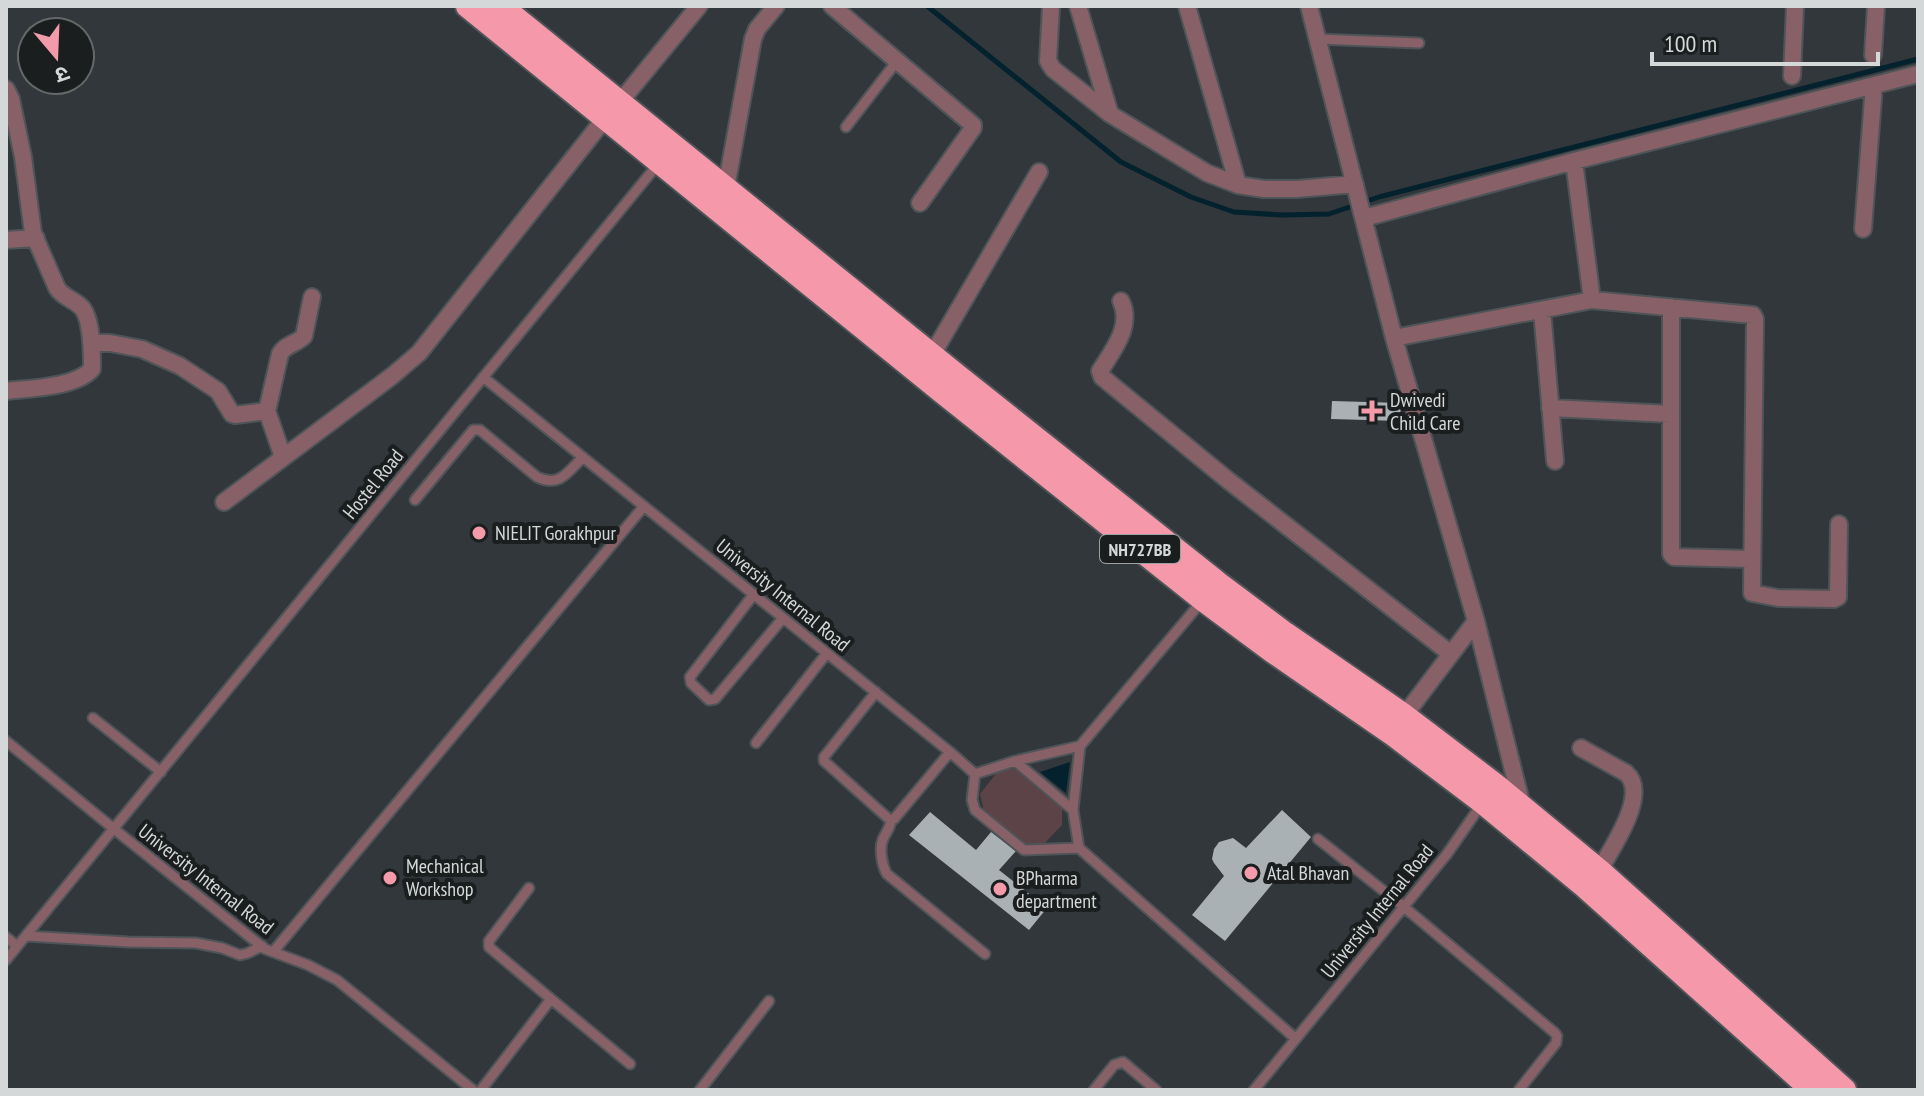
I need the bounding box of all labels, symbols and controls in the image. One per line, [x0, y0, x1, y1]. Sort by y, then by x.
north arrow [16, 16, 96, 96]
scale bar [1652, 16, 1878, 66]
text: 100 m [1664, 28, 1717, 59]
text: उ [51, 60, 73, 91]
place label: Dwivedi Child Care [1390, 387, 1461, 436]
marker: Dwivedi Child Care [1361, 400, 1383, 422]
street label: Hostel Road [337, 444, 409, 524]
place label: NIELIT Gorakhpur [495, 520, 616, 546]
marker: NIELIT Gorakhpur [470, 524, 488, 542]
street label: University Internal Road [711, 533, 855, 657]
road number: NH727BB [1100, 535, 1180, 563]
street label: University Internal Road [133, 818, 279, 940]
street label: University Internal Road [1315, 839, 1439, 983]
place label: Mechanical Workshop [406, 853, 484, 902]
place label: Atal Bhavan [1267, 860, 1349, 886]
marker: Atal Bhavan [1242, 864, 1260, 882]
place label: BPharma department [1016, 865, 1097, 914]
marker: Mechanical Workshop [381, 869, 399, 887]
marker: BPharma department [991, 880, 1009, 898]

